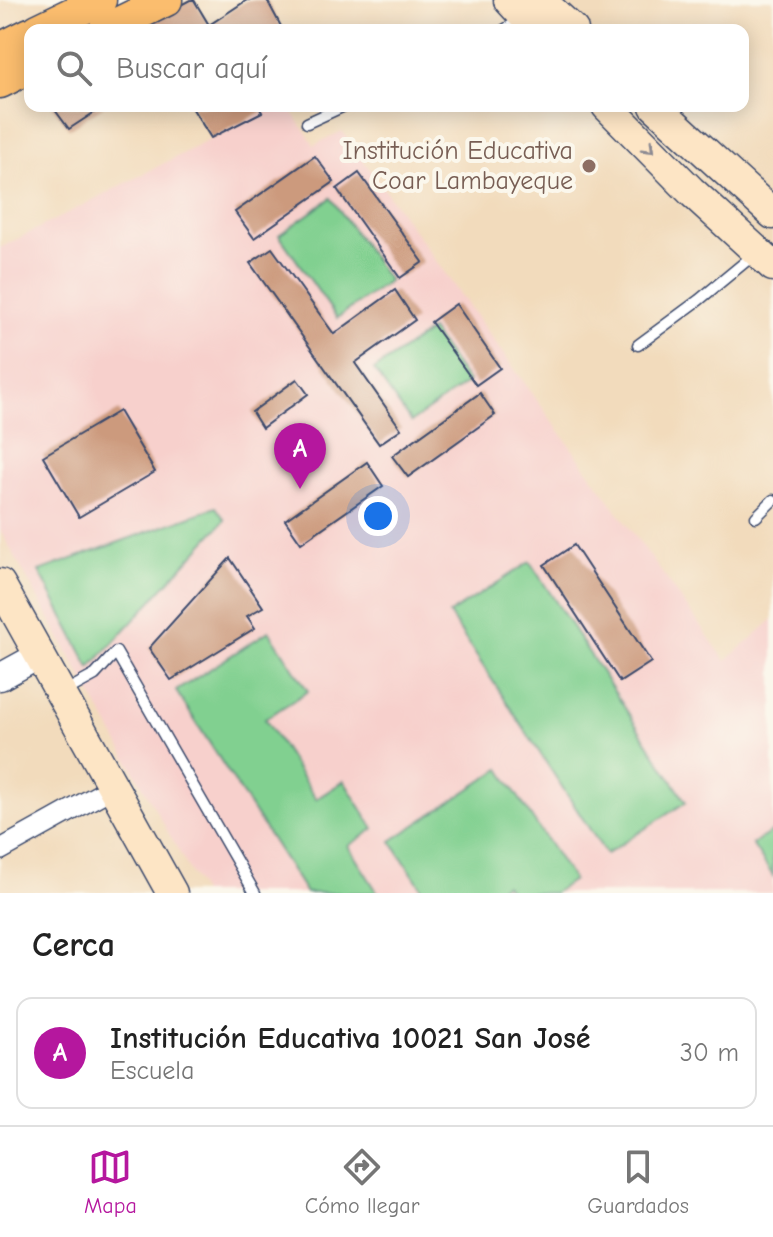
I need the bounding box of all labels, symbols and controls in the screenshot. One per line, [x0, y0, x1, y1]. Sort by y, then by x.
search box [24, 24, 749, 112]
icon: search [52, 46, 96, 90]
text: Buscar aquí [116, 51, 267, 86]
place label: Institución Educativa Coar Lambayeque [343, 136, 573, 196]
one-way arrow [640, 139, 654, 153]
marker: Institución Educativa Coar Lambayeque [580, 157, 598, 175]
pin: A [274, 423, 326, 489]
your location [358, 496, 398, 536]
text: Cerca [32, 925, 115, 965]
text: Institución Educativa 10021 San José [110, 1021, 590, 1056]
text: A [53, 1038, 67, 1068]
text: 30 m [680, 1038, 739, 1068]
text: Escuela [110, 1056, 194, 1086]
tab: Mapa [84, 1145, 137, 1219]
tab: Cómo llegar [305, 1145, 419, 1219]
tab: Guardados [587, 1145, 689, 1219]

